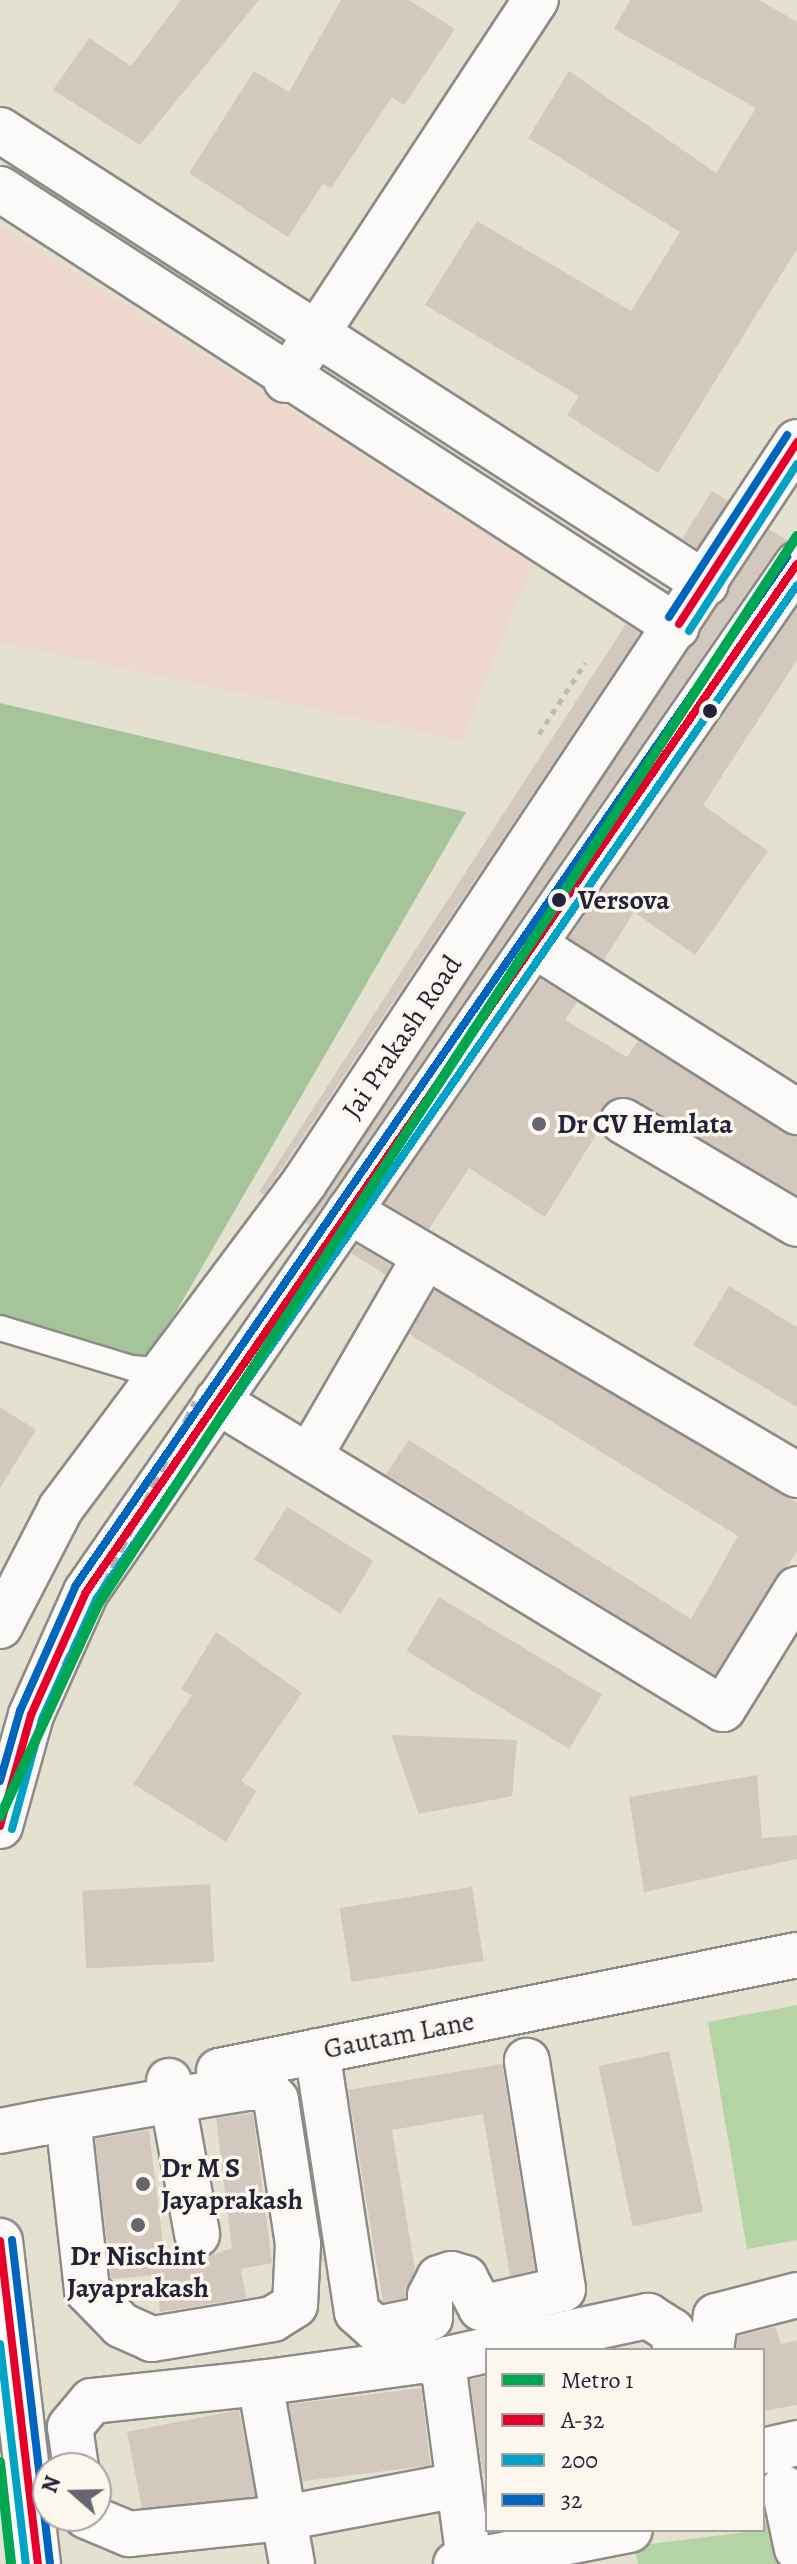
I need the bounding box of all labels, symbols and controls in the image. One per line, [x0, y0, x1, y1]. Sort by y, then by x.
unlabelled marker [702, 703, 718, 719]
place label: Versova [578, 883, 670, 917]
marker: Versova [547, 888, 571, 912]
street label: Jai Prakash Road [335, 949, 469, 1125]
place label: Dr CV Hemlata [557, 1107, 733, 1141]
marker: Dr CV Hemlata [528, 1113, 550, 1135]
street label: Gautam Lane [321, 2004, 477, 2066]
place label: Dr M S Jayaprakash [161, 2151, 303, 2217]
marker: Dr M S Jayaprakash [132, 2173, 154, 2195]
marker: Dr Nischint Jayaprakash [127, 2214, 149, 2236]
place label: Dr Nischint Jayaprakash [67, 2239, 209, 2305]
legend [485, 2348, 765, 2532]
text: Metro 1 [561, 2364, 633, 2396]
text: A-32 [561, 2404, 604, 2436]
text: 200 [561, 2444, 598, 2476]
north arrow [32, 2452, 112, 2532]
text: N [34, 2472, 68, 2497]
text: 32 [561, 2484, 582, 2516]

